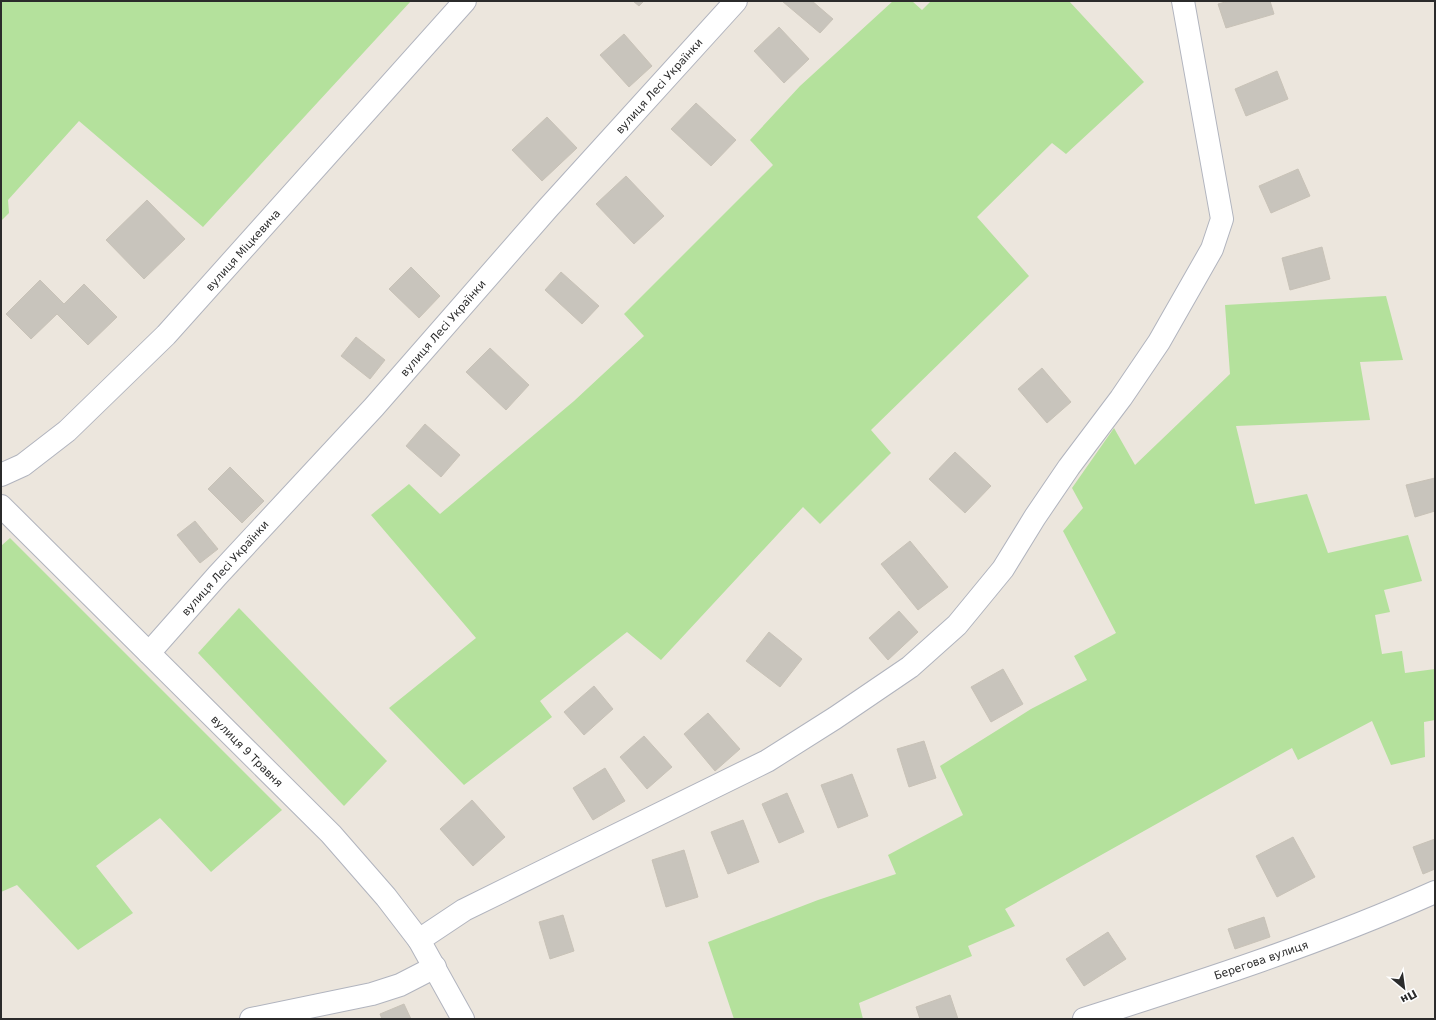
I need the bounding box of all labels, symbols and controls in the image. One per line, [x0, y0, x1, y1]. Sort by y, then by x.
street label: вулиця Лесі Українки [613, 36, 706, 137]
street label: вулиця Міцкевича [203, 207, 283, 294]
street label: вулиця Лесі Українки [398, 277, 489, 379]
street label: вулиця Лесі Українки [179, 518, 272, 619]
street label: вулиця 9 Травня [208, 713, 285, 790]
street label: Берегова вулиця [1212, 938, 1310, 983]
north arrow [1384, 968, 1424, 1008]
text: Пн [1398, 987, 1419, 1006]

